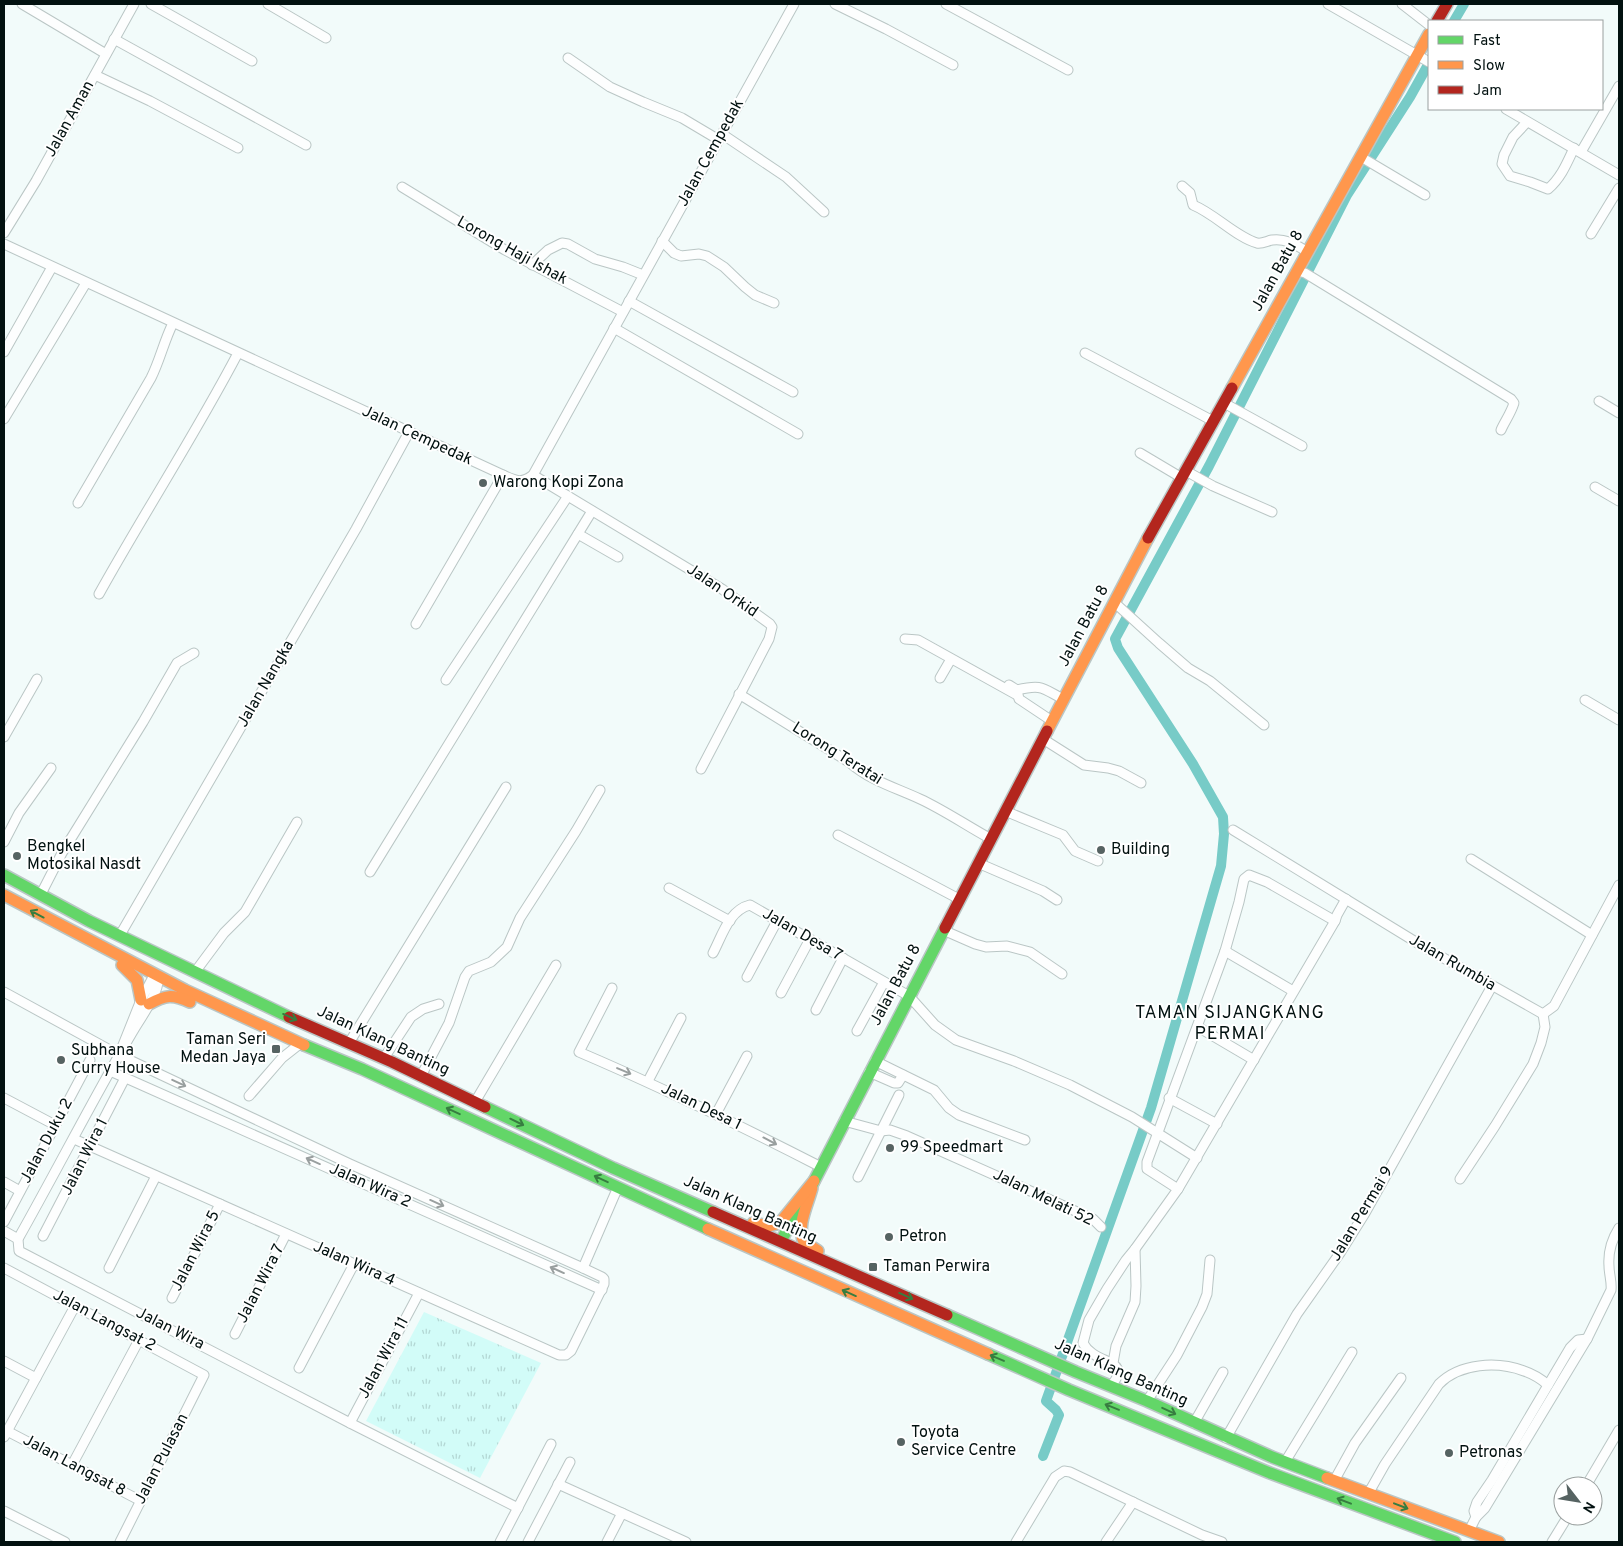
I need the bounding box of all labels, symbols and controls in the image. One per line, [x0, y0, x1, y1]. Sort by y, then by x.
legend [1428, 20, 1603, 110]
text: Fast [1473, 32, 1501, 51]
text: Slow [1473, 57, 1505, 76]
street label: Jalan Aman [41, 77, 99, 161]
text: Jam [1473, 82, 1502, 101]
street label: Jalan Cempedak [673, 96, 749, 210]
street label: Lorong Haji Ishak [453, 212, 571, 290]
street label: Jalan Batu 8 [1247, 227, 1309, 315]
street label: Jalan Cempedak [358, 402, 476, 470]
place label: Warong Kopi Zona [493, 473, 624, 493]
marker: Warong Kopi Zona [477, 477, 489, 489]
street label: Jalan Orkid [682, 560, 762, 622]
street label: Jalan Batu 8 [1054, 582, 1114, 670]
street label: Jalan Nangka [233, 637, 299, 731]
street label: Lorong Teratai [788, 718, 886, 790]
place label: Bengkel Motosikal Nasdt [27, 837, 141, 875]
place label: Building [1111, 840, 1170, 860]
marker: Building [1095, 844, 1107, 856]
marker: Bengkel Motosikal Nasdt [11, 850, 23, 862]
street label: Jalan Desa 7 [758, 904, 846, 966]
one-way arrow [30, 909, 45, 919]
street label: Jalan Rumbia [1405, 930, 1499, 996]
street label: Jalan Batu 8 [866, 941, 926, 1029]
street label: Jalan Klang Banting [313, 1001, 453, 1081]
district label: TAMAN SIJANGKANG PERMAI [1135, 1002, 1325, 1046]
one-way arrow [282, 1012, 297, 1022]
place label: Taman Seri Medan Jaya [180, 1030, 266, 1068]
place label: Subhana Curry House [71, 1041, 160, 1079]
marker: Taman Seri Medan Jaya [270, 1043, 282, 1055]
marker: Subhana Curry House [55, 1054, 67, 1066]
one-way arrow [616, 1066, 631, 1076]
one-way arrow [171, 1079, 186, 1089]
street label: Jalan Desa 1 [657, 1079, 745, 1135]
street label: Jalan Duku 2 [16, 1095, 78, 1187]
one-way arrow [446, 1106, 461, 1116]
street label: Jalan Wira 1 [57, 1115, 113, 1199]
one-way arrow [509, 1118, 524, 1127]
one-way arrow [762, 1137, 777, 1146]
place label: 99 Speedmart [900, 1138, 1003, 1158]
marker: 99 Speedmart [884, 1142, 896, 1154]
one-way arrow [306, 1156, 321, 1165]
street label: Jalan Wira 2 [326, 1159, 414, 1213]
street label: Jalan Permai 9 [1326, 1163, 1398, 1265]
street label: Jalan Melati 52 [989, 1165, 1097, 1231]
street label: Jalan Klang Banting [680, 1172, 820, 1248]
one-way arrow [594, 1174, 609, 1184]
one-way arrow [429, 1198, 444, 1208]
street label: Jalan Wira 5 [167, 1207, 225, 1295]
place label: Petron [899, 1227, 947, 1247]
marker: Petron [883, 1231, 895, 1243]
street label: Jalan Wira 4 [310, 1237, 398, 1291]
street label: Jalan Wira 7 [233, 1241, 289, 1327]
place label: Taman Perwira [883, 1257, 990, 1277]
marker: Taman Perwira [867, 1261, 879, 1273]
one-way arrow [550, 1264, 565, 1274]
street label: Jalan Langsat 2 [49, 1285, 159, 1357]
one-way arrow [842, 1288, 857, 1298]
one-way arrow [898, 1292, 913, 1302]
street label: Jalan Wira [132, 1303, 208, 1355]
street label: Jalan Wira 11 [354, 1314, 414, 1402]
street label: Jalan Klang Banting [1051, 1335, 1191, 1411]
one-way arrow [990, 1353, 1005, 1363]
one-way arrow [1105, 1402, 1120, 1412]
one-way arrow [1161, 1407, 1176, 1417]
street label: Jalan Pulasan [131, 1410, 193, 1508]
place label: Toyota Service Centre [911, 1423, 1016, 1461]
street label: Jalan Langsat 8 [19, 1430, 129, 1502]
marker: Toyota Service Centre [895, 1436, 907, 1448]
place label: Petronas [1459, 1443, 1523, 1463]
marker: Petronas [1443, 1447, 1455, 1459]
north arrow [1553, 1476, 1603, 1526]
one-way arrow [1337, 1496, 1352, 1505]
text: N [1578, 1498, 1598, 1516]
one-way arrow [1393, 1502, 1408, 1511]

